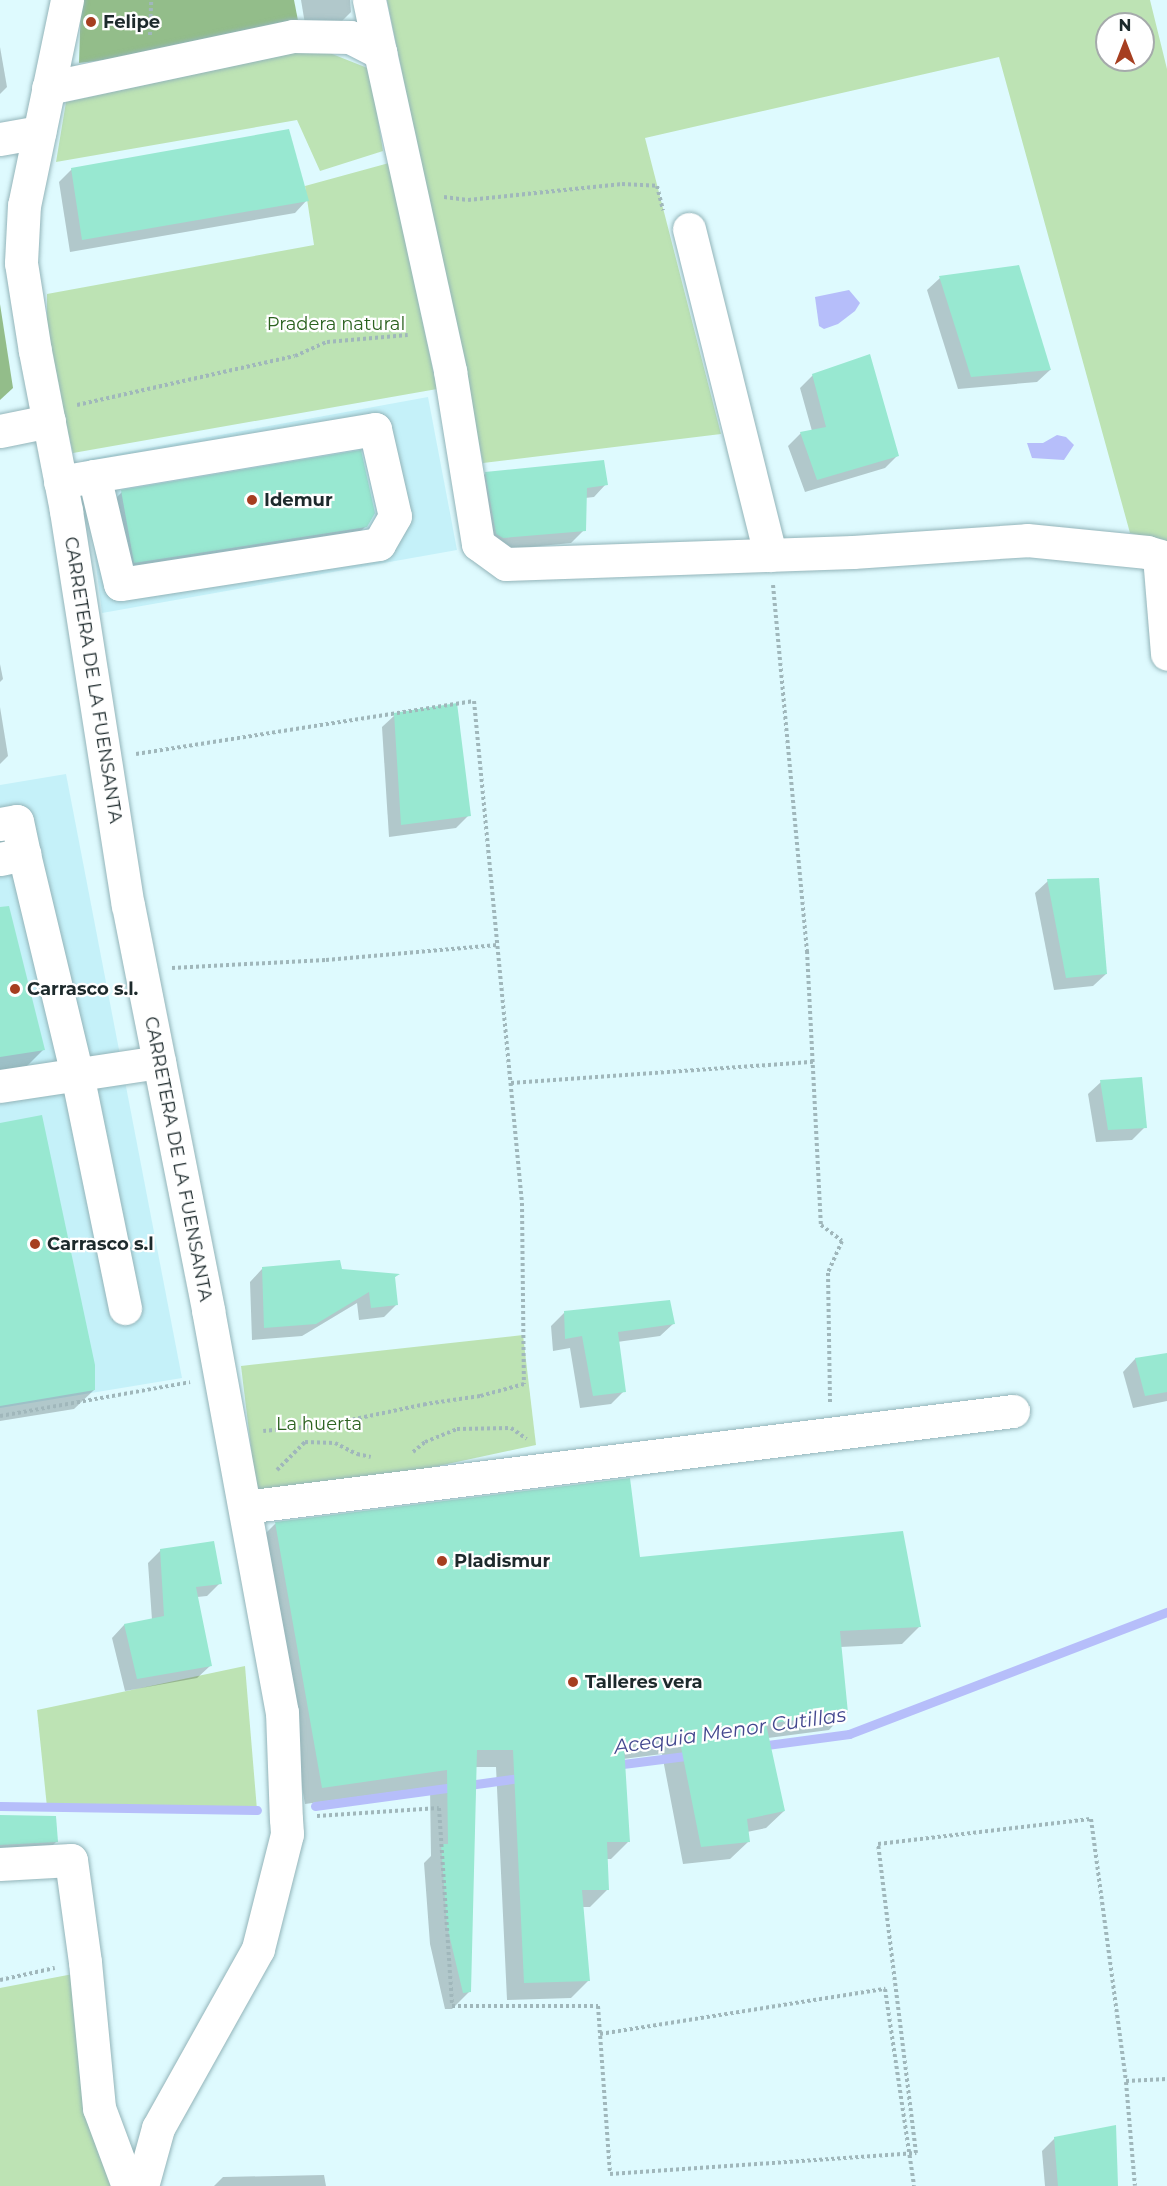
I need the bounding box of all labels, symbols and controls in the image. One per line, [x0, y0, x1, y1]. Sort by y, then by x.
place label: Felipe [103, 11, 160, 33]
north arrow [1095, 12, 1155, 72]
marker: Felipe [84, 15, 98, 29]
text: N [1119, 16, 1131, 35]
park label: Pradera natural [267, 313, 405, 335]
place label: Idemur [264, 489, 333, 511]
marker: Idemur [245, 493, 259, 507]
street label: CARRETERA DE LA FUENSANTA [60, 535, 126, 825]
place label: Carrasco s.l. [27, 978, 138, 1000]
marker: Carrasco s.l. [8, 982, 22, 996]
street label: CARRETERA DE LA FUENSANTA [140, 1015, 216, 1303]
place label: Carrasco s.l [47, 1233, 154, 1255]
marker: Carrasco s.l [28, 1237, 42, 1251]
park label: La huerta [276, 1413, 362, 1435]
place label: Pladismur [454, 1550, 550, 1572]
marker: Pladismur [435, 1554, 449, 1568]
place label: Talleres vera [585, 1671, 703, 1693]
marker: Talleres vera [566, 1675, 580, 1689]
water label: Acequia Menor Cutillas [612, 1703, 848, 1759]

